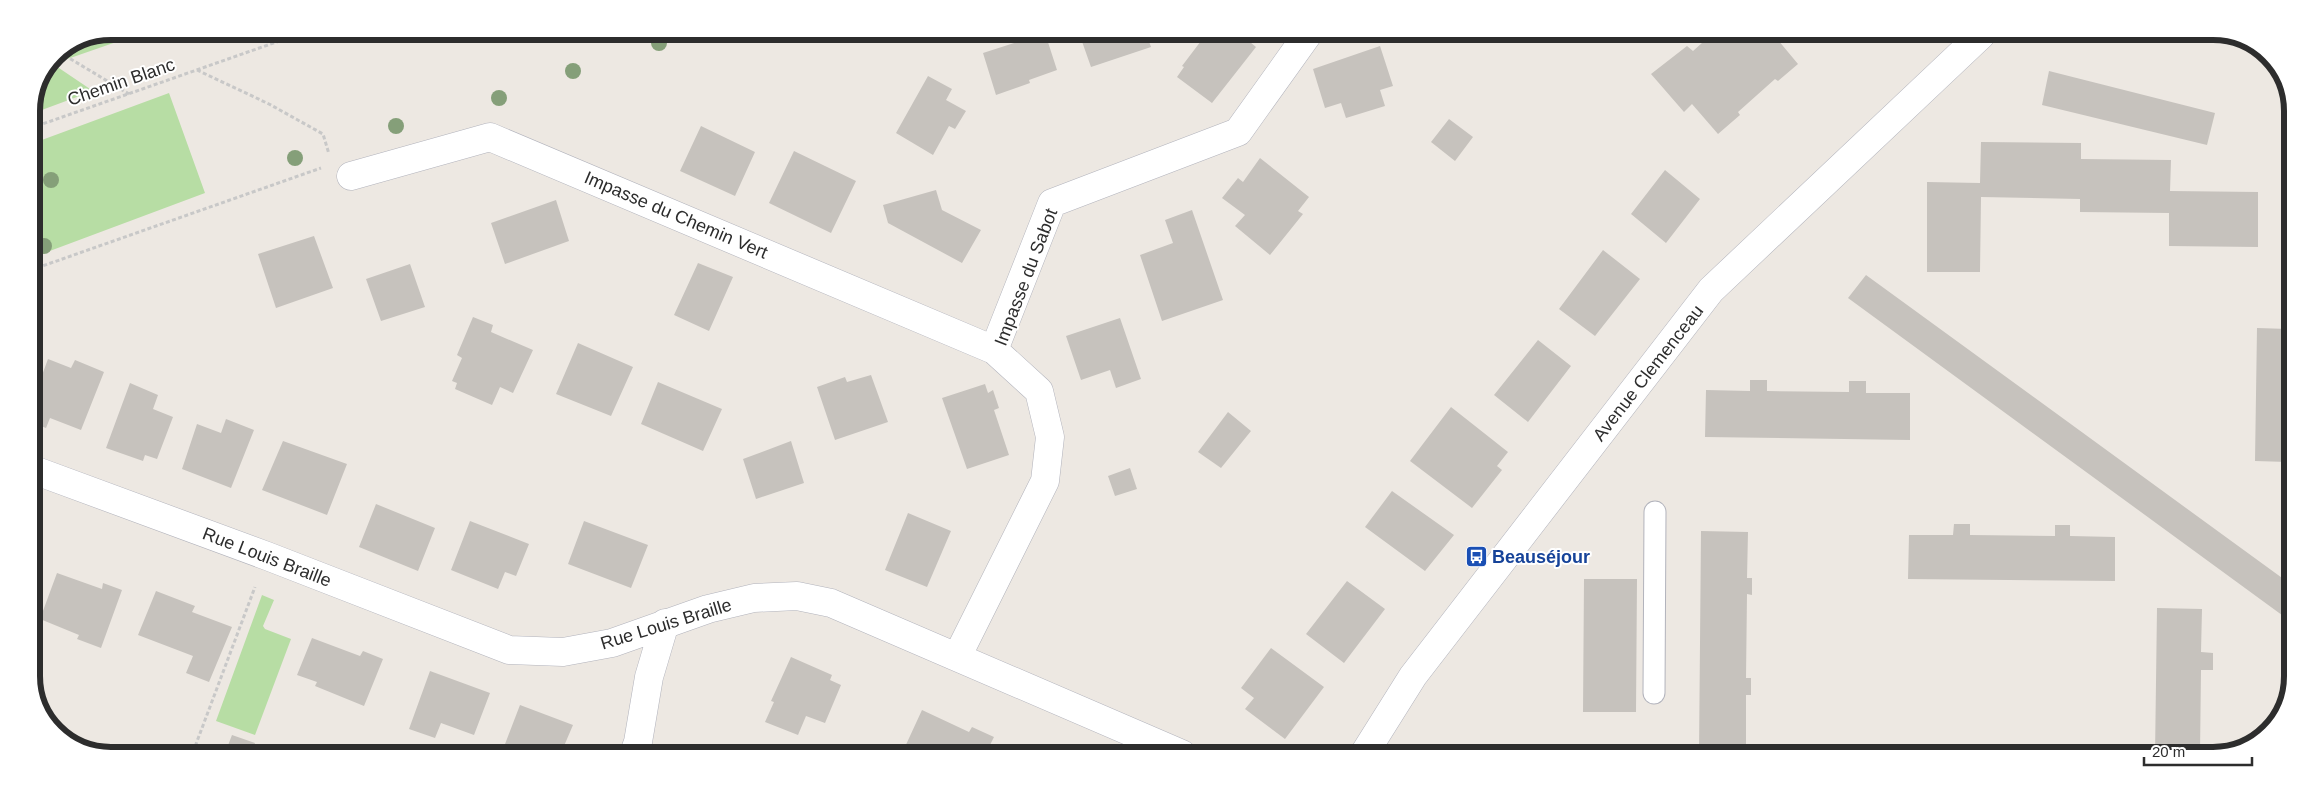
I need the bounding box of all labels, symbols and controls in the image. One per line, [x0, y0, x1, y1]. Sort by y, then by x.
street label: Chemin Blanc [65, 54, 177, 110]
street label: Impasse du Chemin Vert [581, 167, 771, 263]
street label: Impasse du Sabot [991, 206, 1061, 348]
street label: Avenue Clemenceau [1589, 301, 1707, 445]
street label: Rue Louis Braille [200, 523, 334, 591]
bus stop icon: Beauséjour [1464, 545, 1488, 569]
place label: Beauséjour [1492, 547, 1590, 567]
street label: Rue Louis Braille [598, 595, 734, 653]
scale bar [2144, 734, 2252, 766]
text: 20 m [2152, 743, 2185, 760]

